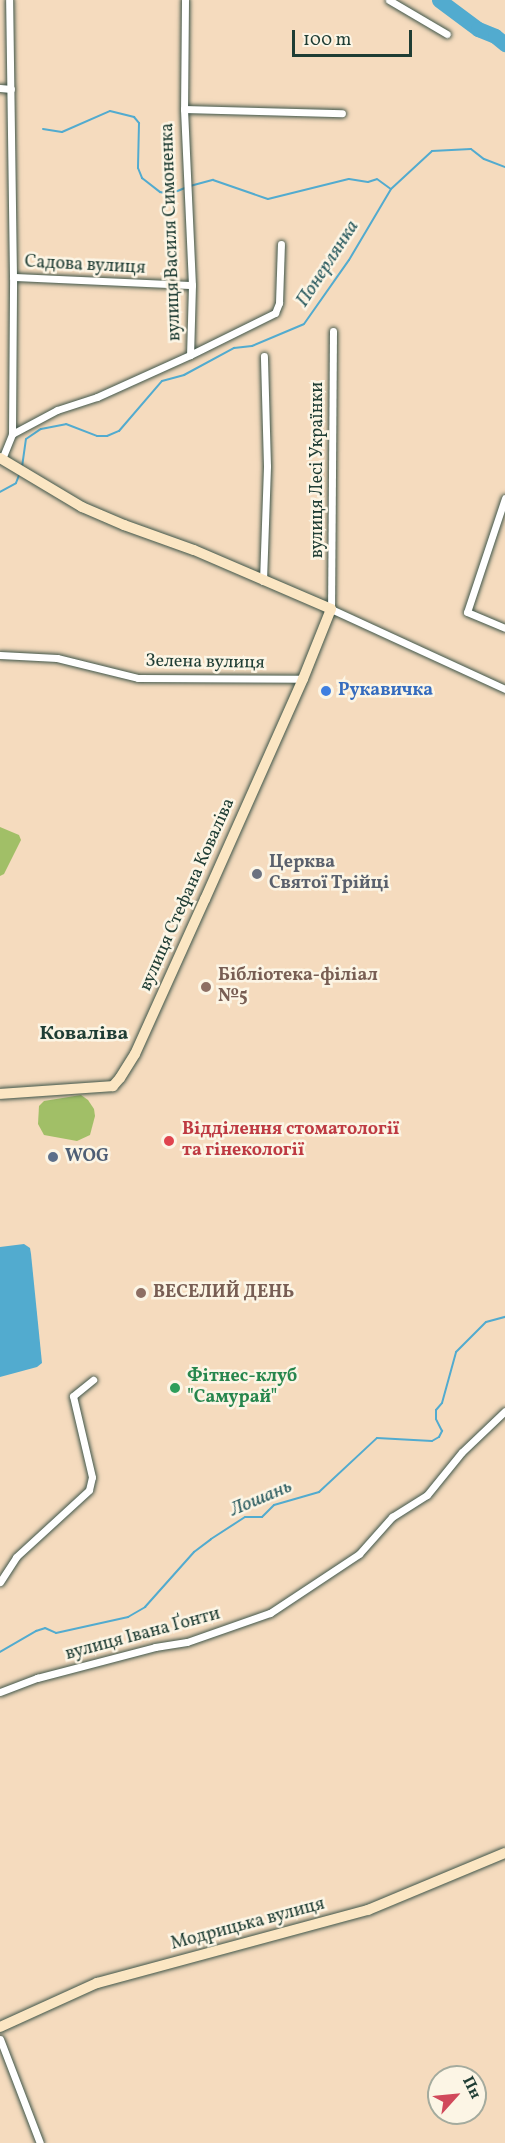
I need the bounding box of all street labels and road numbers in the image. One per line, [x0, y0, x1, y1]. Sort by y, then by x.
street label: вулиця Василя Симоненка [157, 123, 187, 341]
street label: Садова вулиця [24, 252, 146, 280]
street label: вулиця Лесі Українки [307, 382, 329, 558]
street label: Зелена вулиця [145, 651, 265, 675]
street label: вулиця Стефана Коваліва [136, 795, 240, 995]
street label: вулиця Івана Ґонти [63, 1604, 223, 1666]
street label: Модрицька вулиця [169, 1894, 327, 1956]

